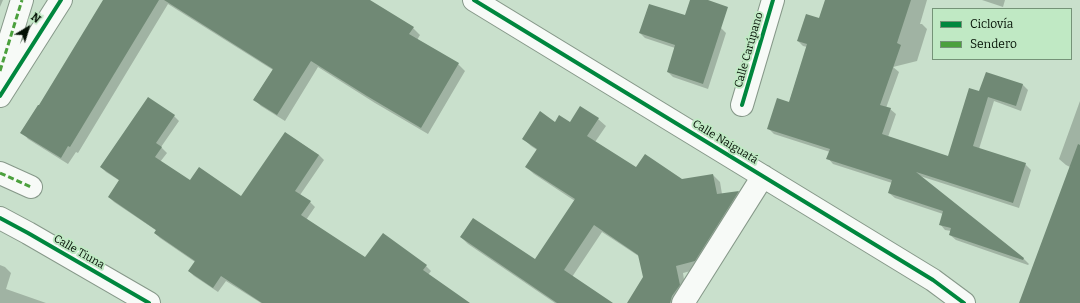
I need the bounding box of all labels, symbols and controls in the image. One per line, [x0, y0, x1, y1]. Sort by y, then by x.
north arrow [8, 8, 48, 48]
legend [932, 8, 1072, 60]
text: N [28, 10, 43, 26]
street label: Calle Carúpano [732, 11, 766, 89]
text: Ciclovía [970, 17, 1013, 31]
text: Sendero [970, 37, 1017, 51]
street label: Calle Naiguatá [690, 117, 760, 167]
street label: Calle Tiuna [51, 232, 107, 272]

